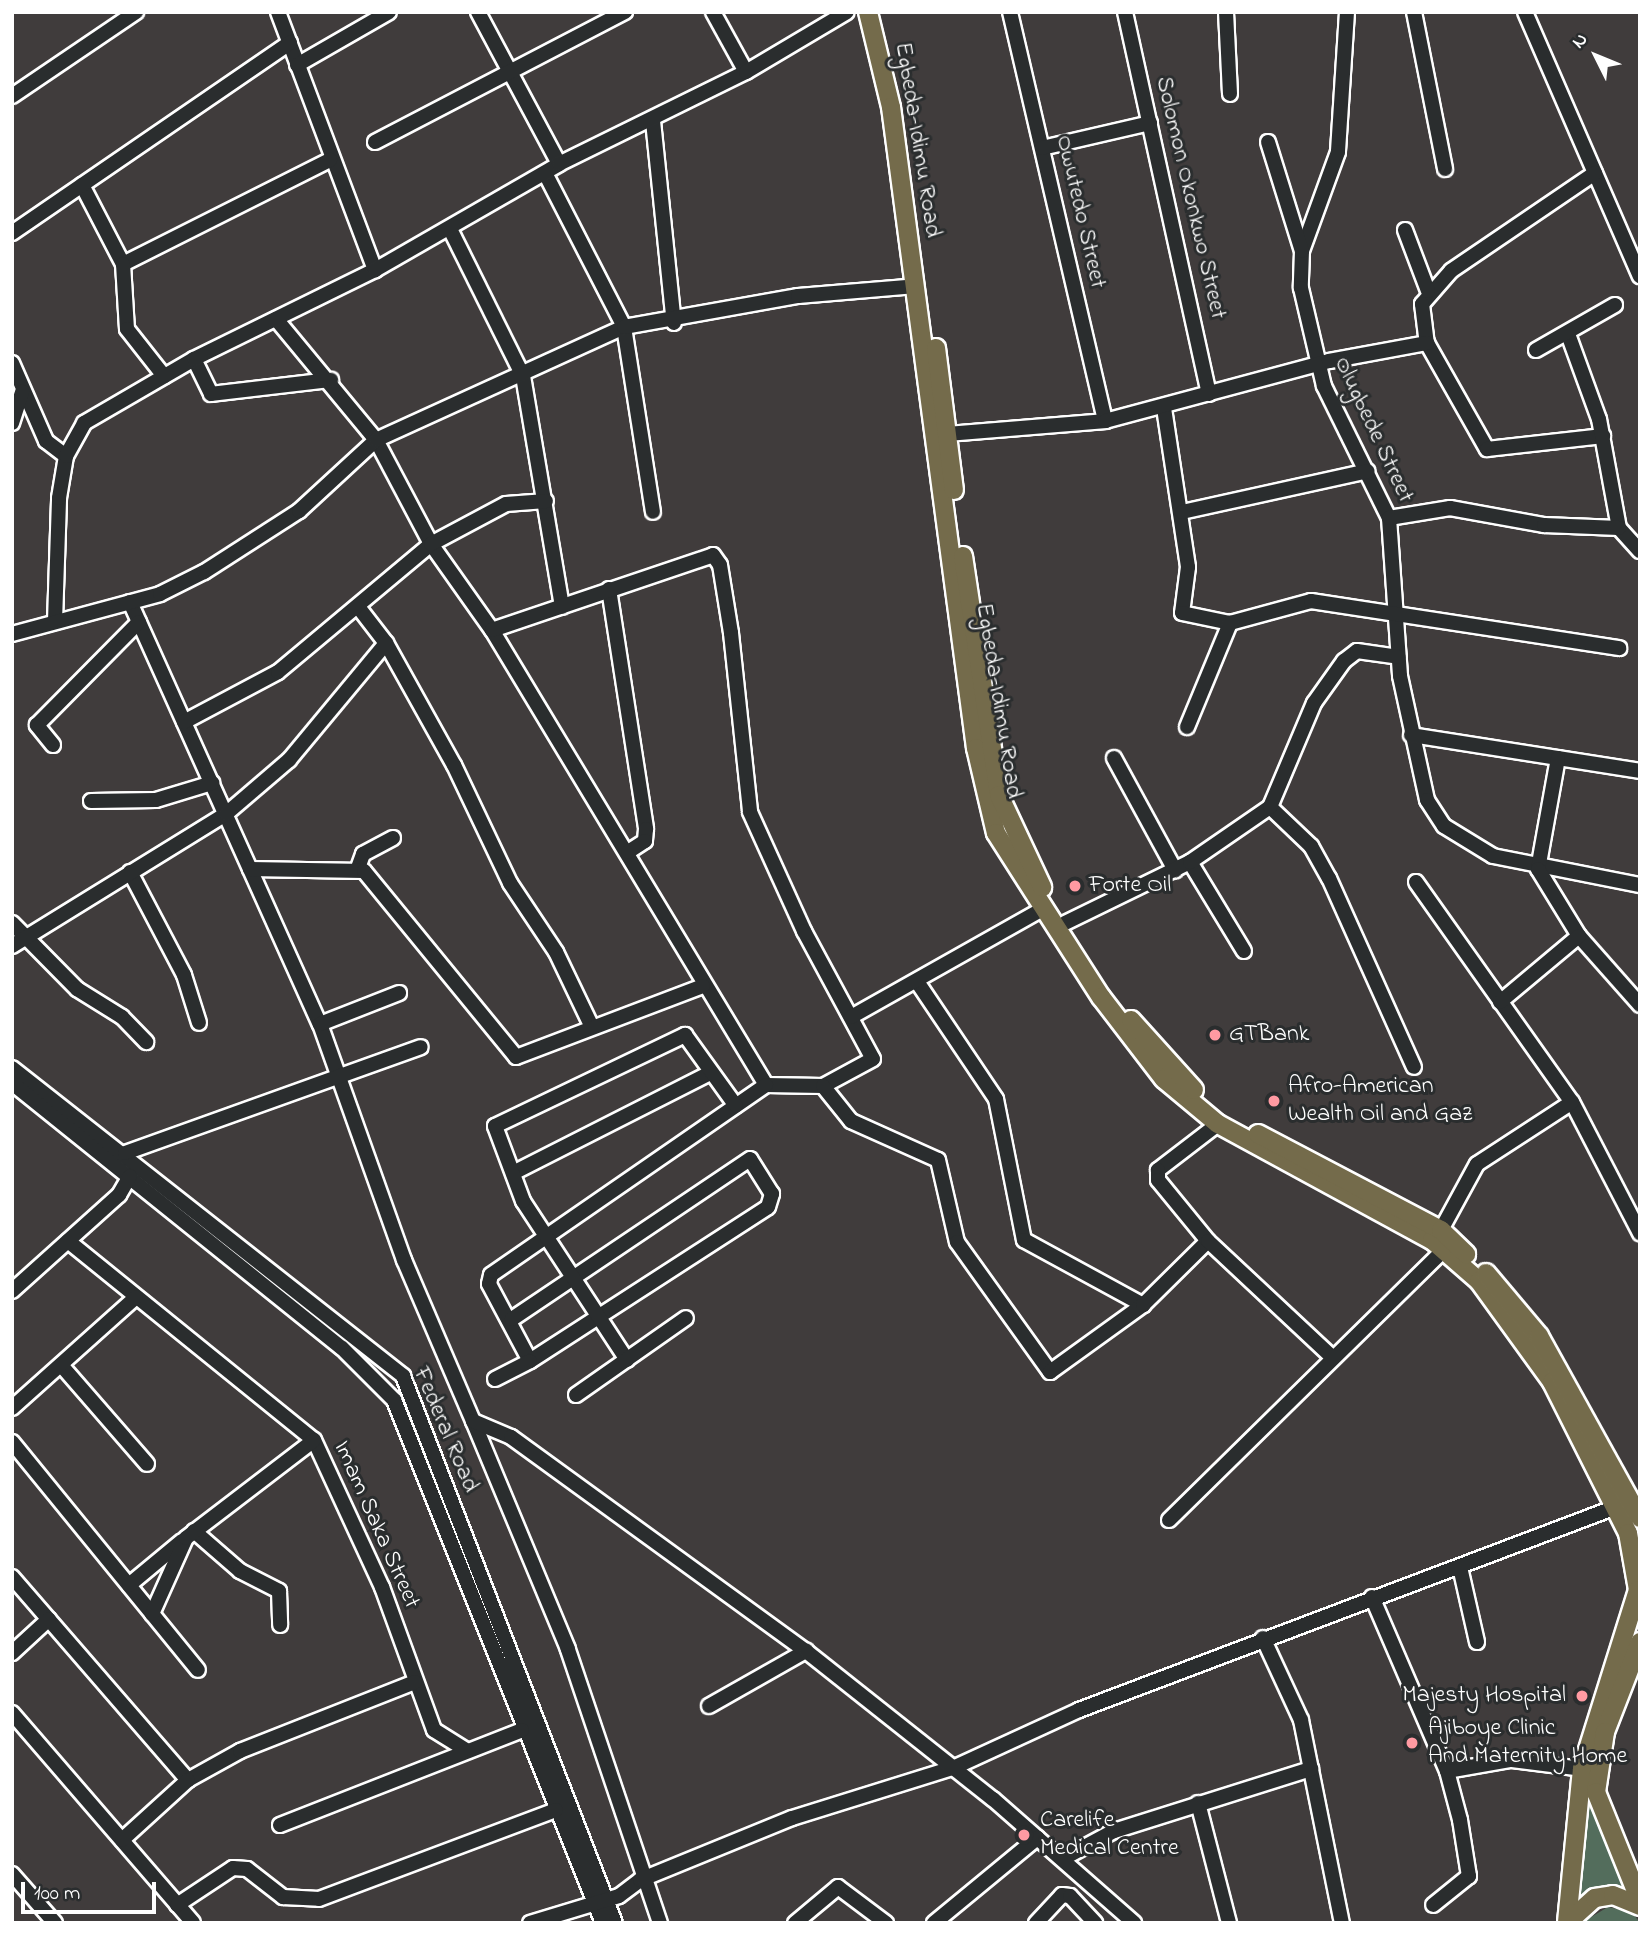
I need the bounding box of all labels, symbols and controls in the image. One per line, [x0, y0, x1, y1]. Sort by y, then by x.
north arrow [1561, 21, 1631, 91]
text: N [1566, 27, 1595, 55]
street label: Egbeda-Idimu Road [887, 40, 947, 240]
street label: Solomon Okonkwo Street [1148, 74, 1232, 322]
street label: Owutedo Street [1048, 133, 1112, 291]
street label: Olugbede Street [1327, 353, 1419, 507]
street label: Egbeda-Idimu Road [968, 601, 1028, 801]
place label: Forte Oil [1089, 872, 1171, 900]
marker: Forte Oil [1067, 878, 1083, 894]
place label: GTBank [1229, 1021, 1309, 1049]
marker: GTBank [1207, 1027, 1223, 1043]
place label: Afro-American Wealth Oil and Gaz [1288, 1073, 1472, 1129]
marker: Afro-American Wealth Oil and Gaz [1266, 1093, 1282, 1109]
street label: Federal Road [406, 1363, 484, 1497]
street label: Imam Saka Street [326, 1437, 426, 1613]
place label: Majesty Hospital [1402, 1682, 1566, 1710]
marker: Majesty Hospital [1572, 1686, 1592, 1706]
place label: Ajiboye Clinic And Maternity Home [1428, 1715, 1627, 1771]
marker: Ajiboye Clinic And Maternity Home [1402, 1733, 1422, 1753]
place label: Carelife Medical Centre [1040, 1807, 1179, 1863]
marker: Carelife Medical Centre [1014, 1825, 1034, 1845]
scale bar [24, 1868, 159, 1912]
text: 100 m [34, 1879, 80, 1909]

